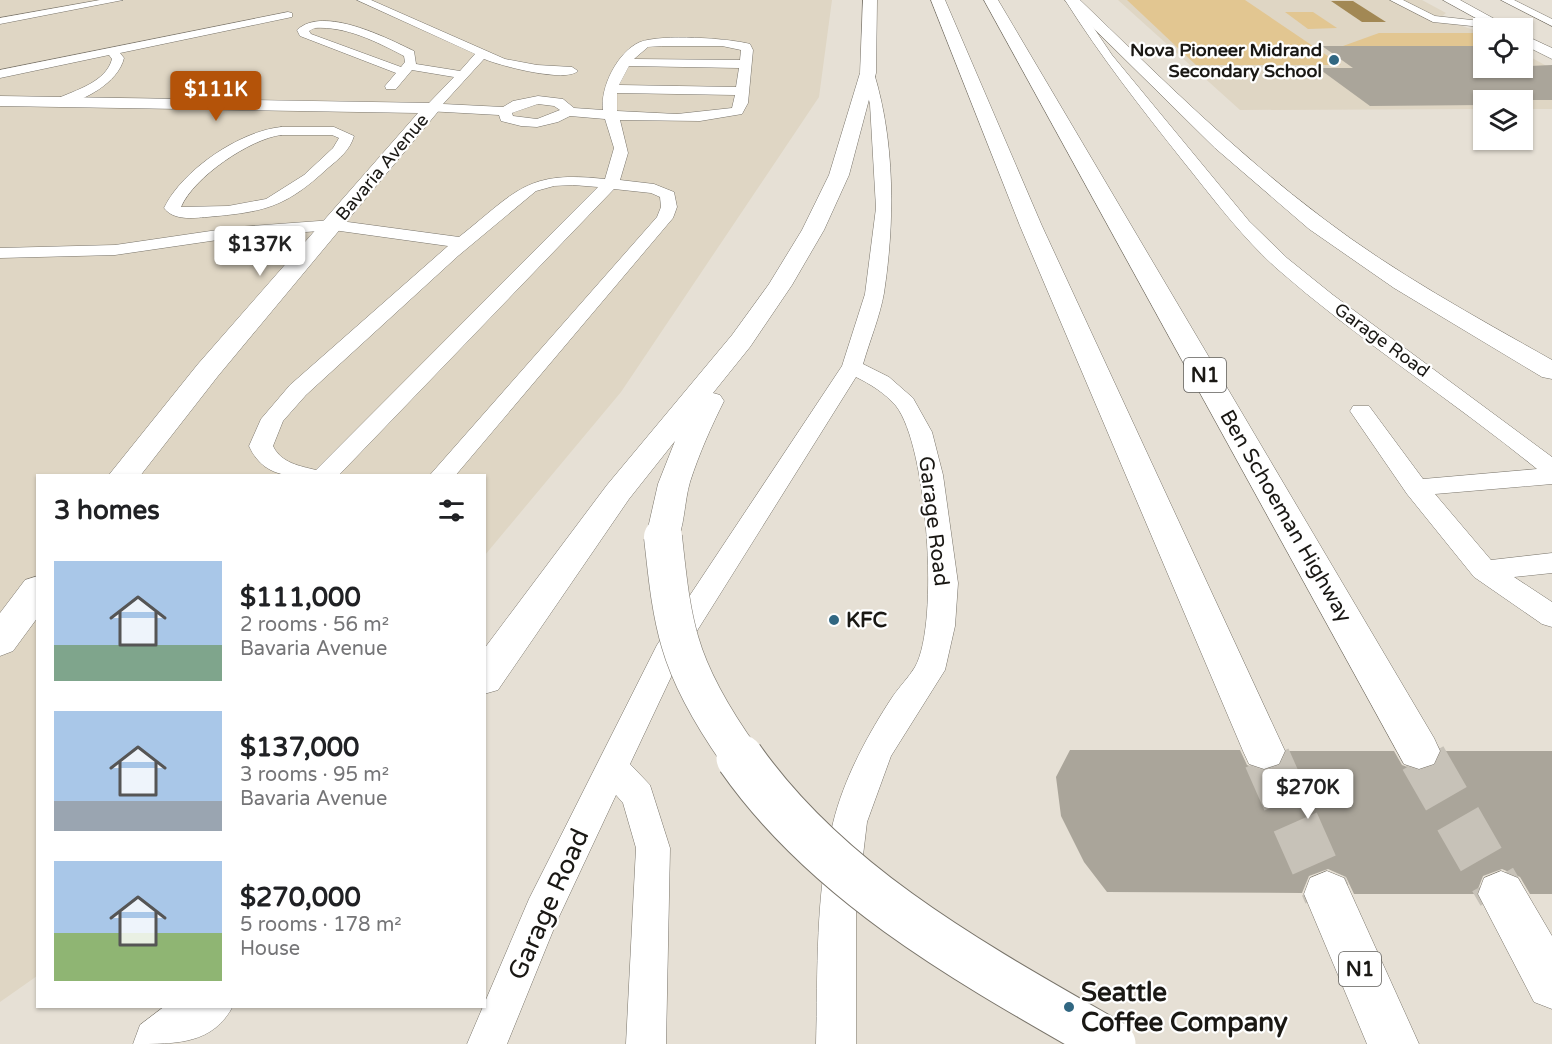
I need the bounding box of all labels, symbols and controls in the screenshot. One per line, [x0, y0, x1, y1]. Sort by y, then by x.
map controls [1473, 18, 1533, 150]
button: locate [1473, 18, 1533, 78]
place label: Nova Pioneer Midrand Secondary School [1130, 39, 1322, 82]
marker: Nova Pioneer Midrand Secondary School [1327, 53, 1341, 67]
pin: $111K [174, 71, 258, 122]
text: $111K [184, 78, 248, 102]
button: layers [1473, 90, 1533, 150]
street label: Bavaria Avenue [331, 109, 433, 225]
pin: $137K [218, 226, 302, 277]
text: $137K [228, 233, 292, 257]
street label: Garage Road [1330, 298, 1434, 382]
road number: N1 [1184, 358, 1226, 392]
street label: Ben Schoeman Highway [1214, 405, 1357, 627]
street label: Garage Road [913, 455, 954, 588]
icon: filters [435, 494, 468, 527]
text: 3 homes [54, 495, 160, 526]
text: $111,000 [240, 582, 361, 613]
icon: home [102, 585, 174, 657]
place label: KFC [846, 608, 887, 633]
text: 2 rooms · 56 m² [240, 613, 389, 637]
marker: KFC [827, 613, 841, 627]
text: Bavaria Avenue [240, 637, 387, 661]
text: $137,000 [240, 732, 359, 763]
icon: home [102, 735, 174, 807]
text: 3 rooms · 95 m² [240, 763, 389, 787]
pin: $270K [1266, 769, 1350, 820]
text: $270K [1276, 776, 1340, 800]
text: Bavaria Avenue [240, 787, 387, 811]
street label: Garage Road [501, 824, 596, 985]
text: $270,000 [240, 882, 361, 913]
icon: home [102, 885, 174, 957]
text: 5 rooms · 178 m² [240, 913, 402, 937]
text: House [240, 937, 300, 961]
road number: N1 [1339, 952, 1381, 986]
place label: Seattle Coffee Company [1081, 977, 1288, 1038]
marker: Seattle Coffee Company [1062, 1000, 1076, 1014]

